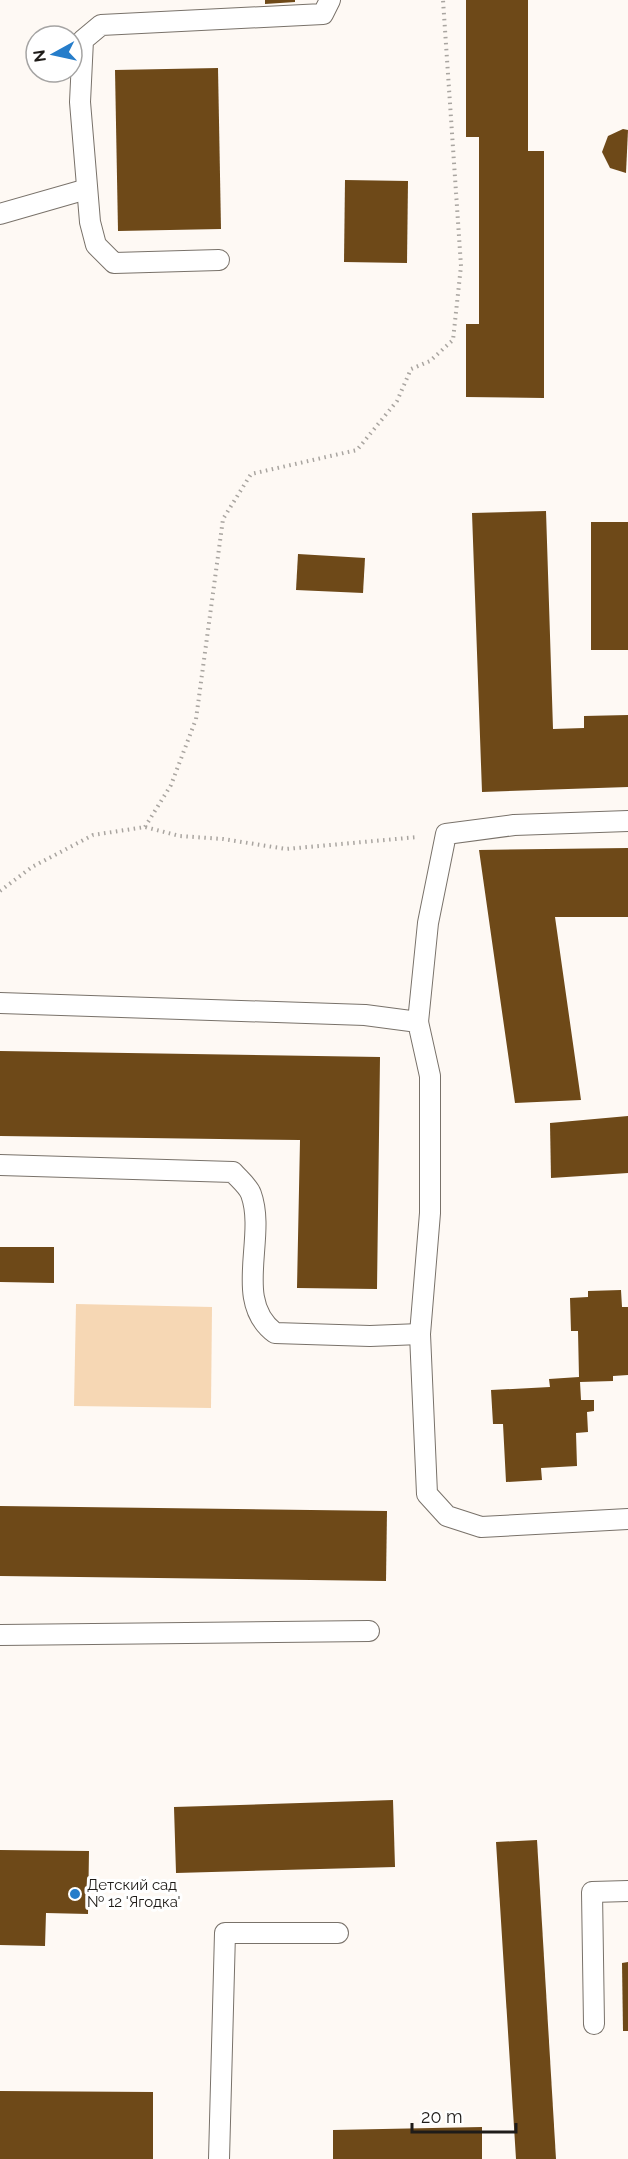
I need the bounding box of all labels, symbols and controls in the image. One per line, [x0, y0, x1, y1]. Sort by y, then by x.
north arrow [24, 24, 84, 84]
text: N [29, 49, 50, 63]
place label: Детский сад № 12 'Ягодка' [87, 1876, 181, 1911]
marker: Детский сад № 12 'Ягодка' [68, 1887, 82, 1901]
scale bar [412, 2096, 516, 2134]
text: 20 m [421, 2106, 463, 2127]

